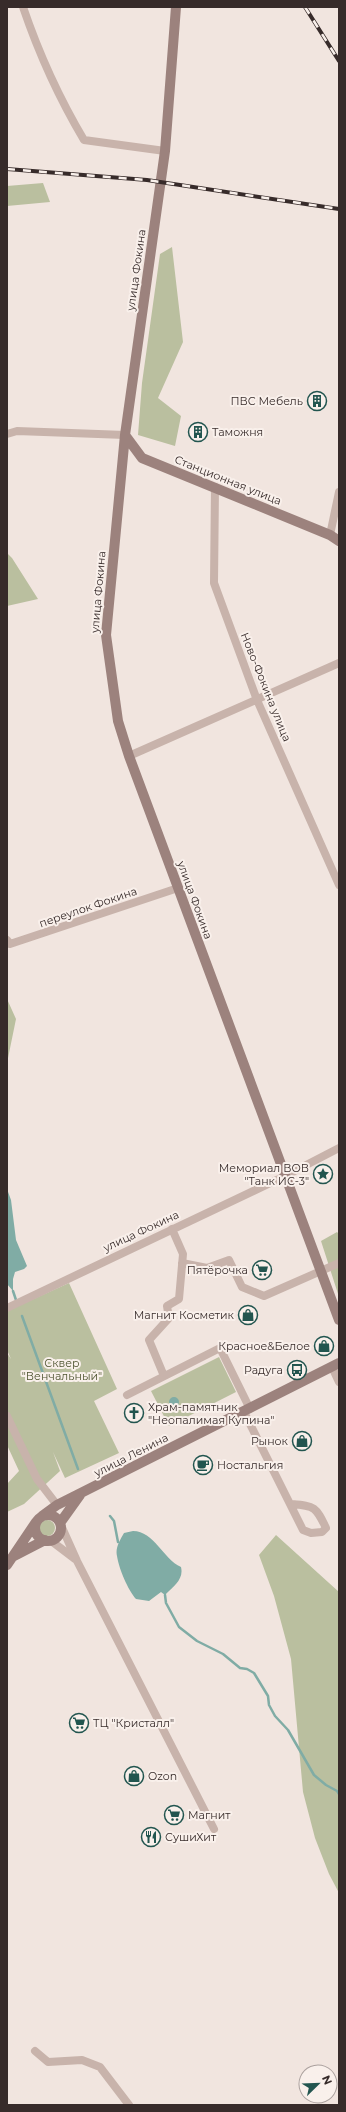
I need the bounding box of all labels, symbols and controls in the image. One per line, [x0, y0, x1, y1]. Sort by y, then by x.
street label: улица Фокина [123, 228, 149, 313]
building icon: ПВС Мебель [306, 390, 328, 412]
place label: ПВС Мебель [230, 394, 303, 408]
building icon: Таможня [187, 421, 209, 443]
place label: Таможня [212, 425, 263, 439]
street label: Станционная улица [173, 452, 283, 508]
street label: улица Фокина [87, 550, 109, 635]
street label: Ново-Фокина улица [238, 630, 294, 744]
street label: улица Фокина [174, 858, 216, 941]
street label: переулок Фокина [37, 884, 139, 930]
place label: Мемориал ВОВ "Танк ИС-3" [219, 1161, 309, 1188]
place icon: Мемориал ВОВ "Танк ИС-3" [312, 1163, 334, 1185]
street label: улица Фокина [100, 1207, 181, 1255]
supermarket icon: Пятёрочка [251, 1259, 273, 1281]
place label: Пятёрочка [187, 1263, 248, 1277]
shop icon: Магнит Косметик [237, 1304, 259, 1326]
place label: Магнит Косметик [134, 1308, 235, 1322]
shop icon: Красное&Белое [313, 1335, 335, 1357]
place label: Красное&Белое [218, 1339, 310, 1353]
park label: Сквер "Венчальный" [22, 1356, 102, 1383]
bus stop icon: Радуга [286, 1359, 308, 1381]
place label: Радуга [244, 1363, 283, 1377]
place label: Храм-памятник "Неопалимая Купина" [148, 1400, 274, 1427]
church icon: Храм-памятник "Неопалимая Купина" [123, 1402, 145, 1424]
street label: улица Ленина [91, 1430, 170, 1480]
shop icon: Рынок [291, 1430, 313, 1452]
place label: Рынок [251, 1434, 289, 1448]
cafe icon: Ностальгия [192, 1454, 214, 1476]
place label: Ностальгия [217, 1458, 283, 1472]
supermarket icon: ТЦ "Кристалл" [68, 1712, 90, 1734]
place label: ТЦ "Кристалл" [93, 1716, 174, 1730]
shop icon: Ozon [123, 1765, 145, 1787]
place label: Ozon [148, 1769, 177, 1783]
supermarket icon: Магнит [163, 1804, 185, 1826]
place label: Магнит [188, 1808, 231, 1822]
restaurant icon: СушиХит [140, 1826, 162, 1848]
place label: СушиХит [165, 1830, 217, 1844]
north arrow [298, 2064, 338, 2104]
text: N [319, 2073, 335, 2087]

